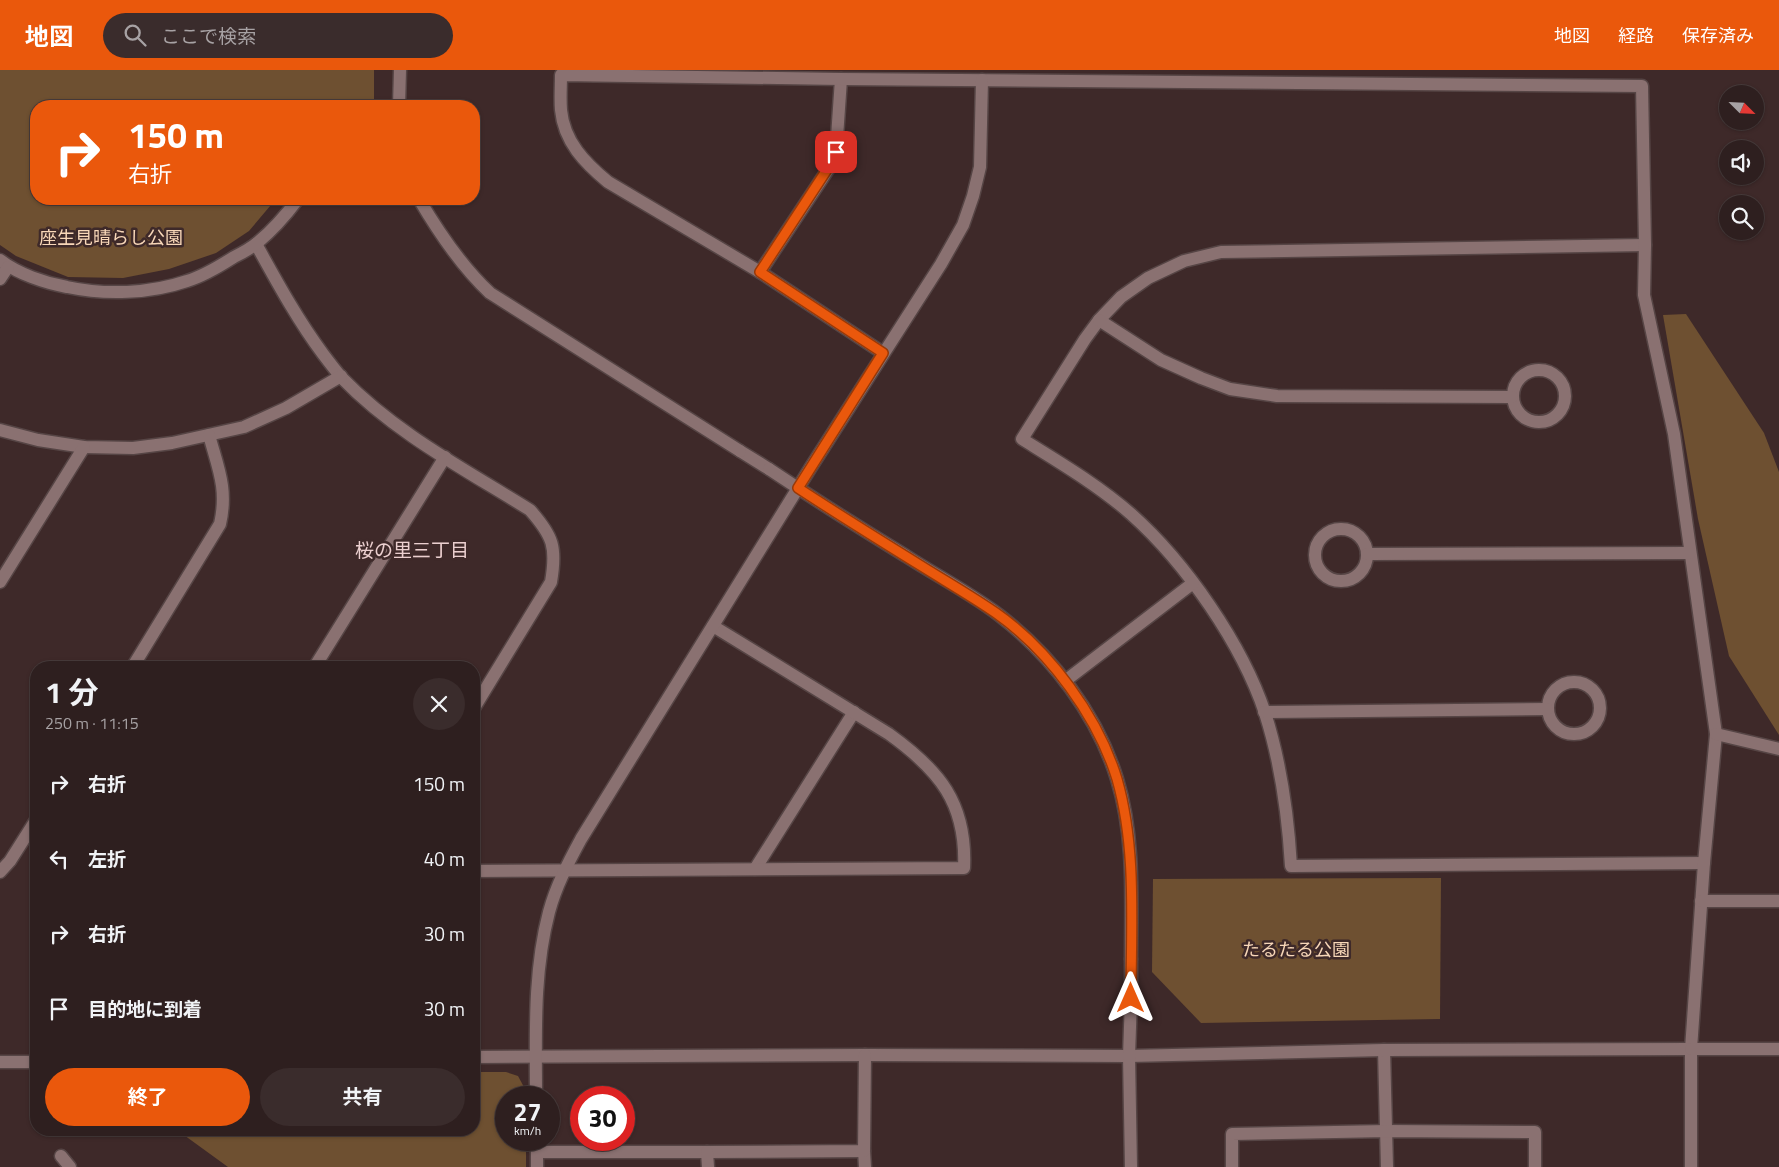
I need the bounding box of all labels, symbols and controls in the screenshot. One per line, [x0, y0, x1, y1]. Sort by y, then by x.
search box [103, 13, 453, 58]
text: 地図 [25, 18, 73, 54]
icon: search [121, 21, 149, 49]
text: ここで検索 [161, 21, 256, 50]
text: 地図 [1554, 22, 1590, 49]
text: 経路 [1618, 22, 1654, 49]
text: 保存済み [1682, 22, 1754, 49]
north arrow [1719, 85, 1764, 130]
map controls [1719, 85, 1764, 240]
text: 150 m [128, 108, 224, 162]
icon: right [45, 120, 110, 185]
pin [815, 131, 857, 173]
icon: arrive [822, 138, 850, 166]
button: sound [1719, 140, 1764, 185]
text: 右折 [128, 157, 172, 191]
button: search [1719, 195, 1764, 240]
park label: 座生見晴らし公園 [39, 224, 183, 251]
district label: 桜の里三丁目 [355, 535, 469, 564]
text: 1 分 [45, 669, 98, 715]
button: close [413, 678, 465, 730]
text: 250 m · 11:15 [45, 711, 139, 735]
text: 右折 [88, 769, 126, 798]
text: 150 m [413, 769, 465, 798]
icon: right [45, 770, 73, 798]
text: 左折 [88, 844, 126, 873]
text: 40 m [424, 844, 465, 873]
icon: left [45, 845, 73, 873]
text: 右折 [88, 919, 126, 948]
text: 30 m [424, 919, 465, 948]
icon: right [45, 920, 73, 948]
park label: たるたる公園 [1242, 936, 1350, 963]
position arrow [1104, 971, 1156, 1023]
text: 目的地に到着 [88, 994, 202, 1023]
text: 30 m [424, 994, 465, 1023]
icon: arrive [45, 995, 73, 1023]
button: 終了 [45, 1068, 250, 1126]
button: 共有 [260, 1068, 465, 1126]
speed limit sign: 30 [570, 1086, 635, 1151]
text: 27 [513, 1093, 542, 1131]
text: km/h [514, 1121, 541, 1140]

